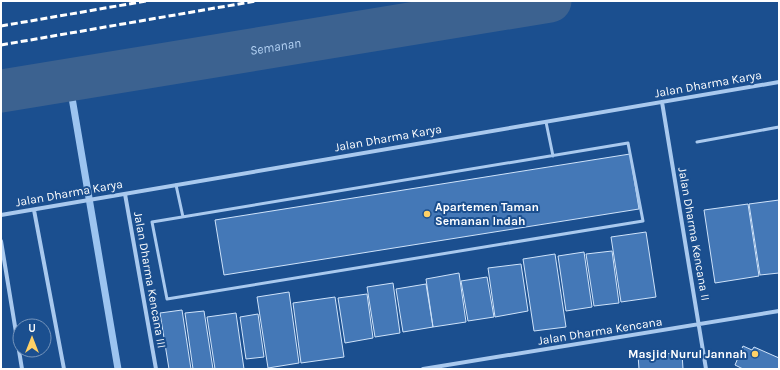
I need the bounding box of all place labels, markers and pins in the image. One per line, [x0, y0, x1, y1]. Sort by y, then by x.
place label: Apartemen Taman Semanan Indah [435, 200, 539, 228]
marker: Apartemen Taman Semanan Indah [422, 209, 432, 219]
place label: Masjid Nurul Jannah [628, 347, 747, 361]
marker: Masjid Nurul Jannah [750, 349, 760, 359]

